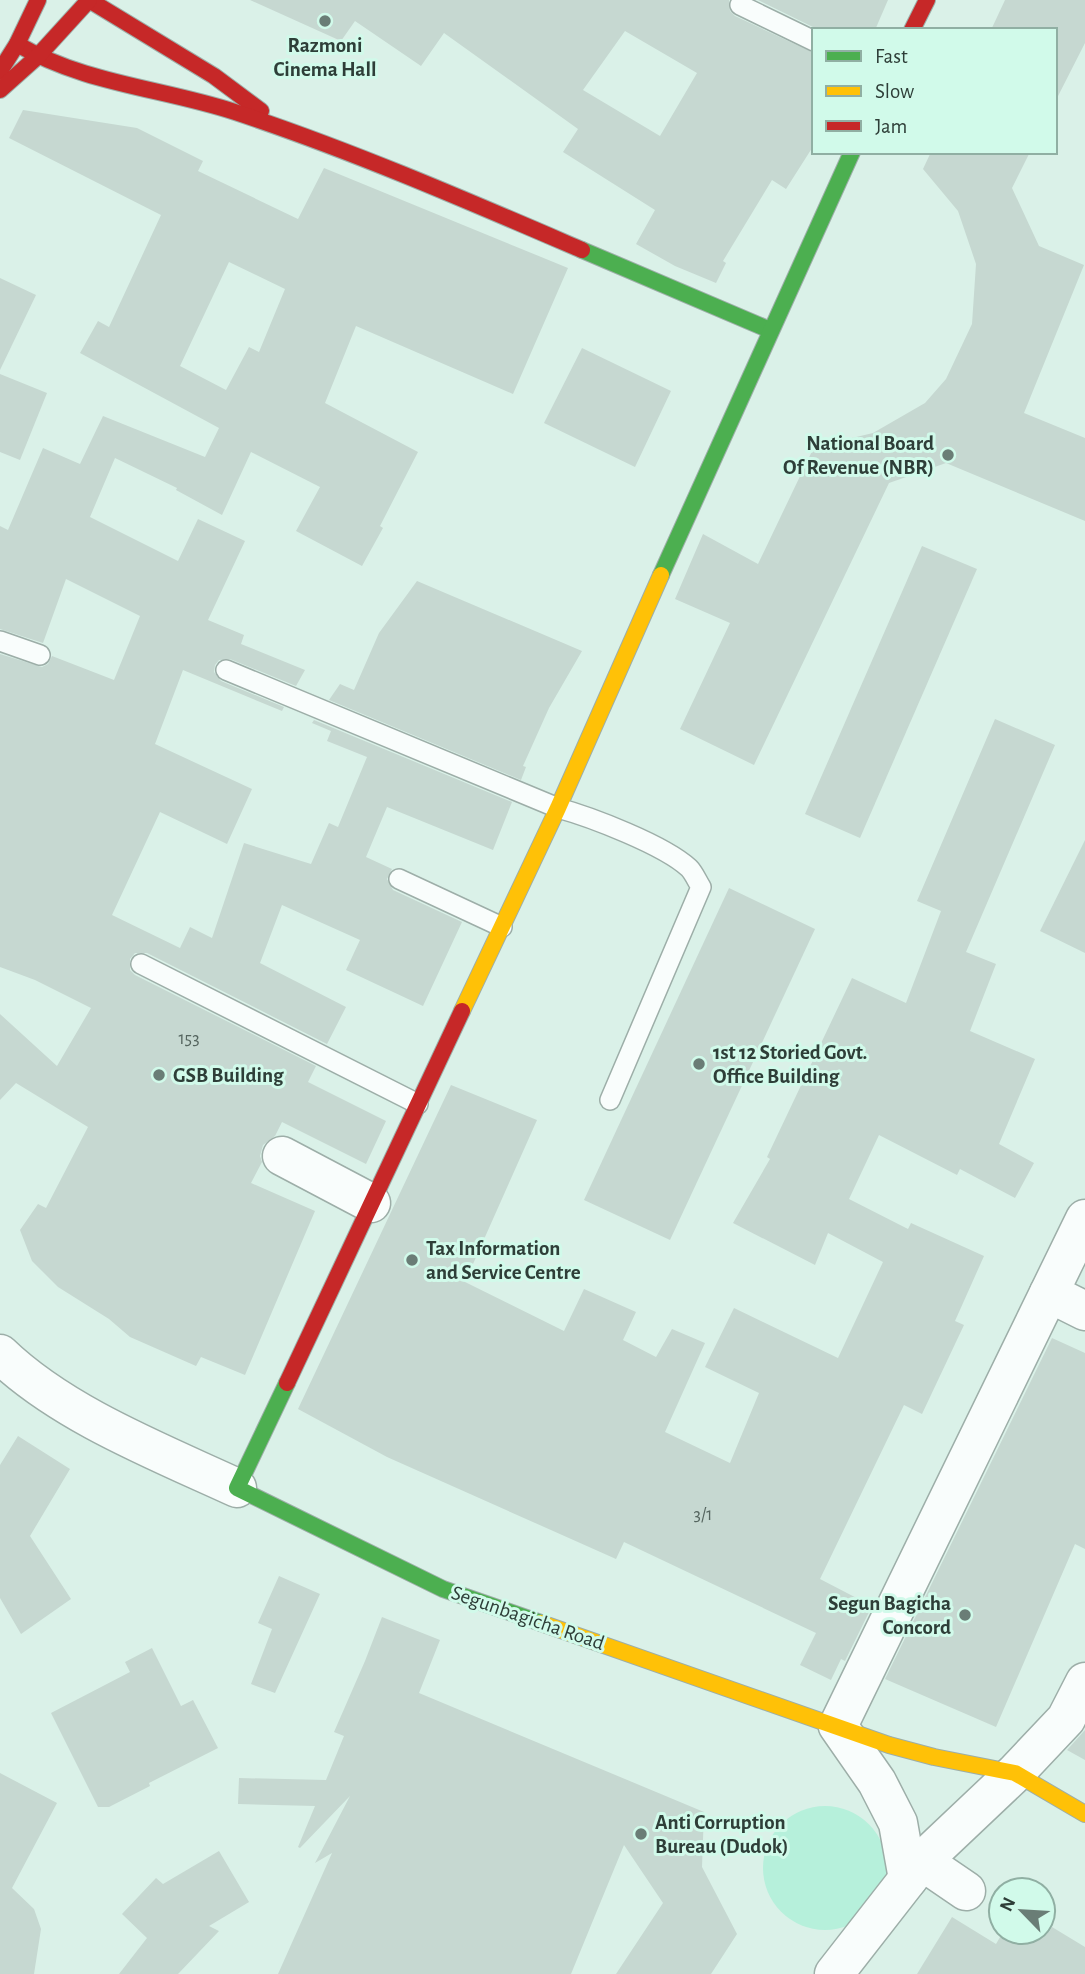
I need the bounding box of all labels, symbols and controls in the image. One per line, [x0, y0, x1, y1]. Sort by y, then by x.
marker: Razmoni Cinema Hall [317, 13, 333, 29]
legend [812, 28, 1057, 154]
place label: Razmoni Cinema Hall [273, 35, 377, 80]
text: Fast [875, 46, 908, 67]
text: Slow [875, 81, 914, 102]
text: Jam [875, 116, 907, 137]
place label: National Board Of Revenue (NBR) [783, 433, 934, 478]
marker: National Board Of Revenue (NBR) [940, 447, 956, 463]
house number: 153 [178, 1030, 200, 1048]
place label: 1st 12 Storied Govt. Office Building [713, 1042, 867, 1087]
marker: 1st 12 Storied Govt. Office Building [691, 1056, 707, 1072]
place label: GSB Building [173, 1065, 284, 1086]
marker: GSB Building [151, 1067, 167, 1083]
place label: Tax Information and Service Centre [426, 1238, 581, 1283]
marker: Tax Information and Service Centre [404, 1252, 420, 1268]
house number: 3/1 [694, 1506, 712, 1524]
street label: Segunbagicha Road [449, 1582, 607, 1654]
place label: Segun Bagicha Concord [828, 1593, 951, 1638]
marker: Segun Bagicha Concord [957, 1607, 973, 1623]
place label: Anti Corruption Bureau (Dudok) [655, 1812, 788, 1857]
marker: Anti Corruption Bureau (Dudok) [633, 1826, 649, 1842]
north arrow [987, 1876, 1057, 1946]
text: N [997, 1894, 1019, 1914]

